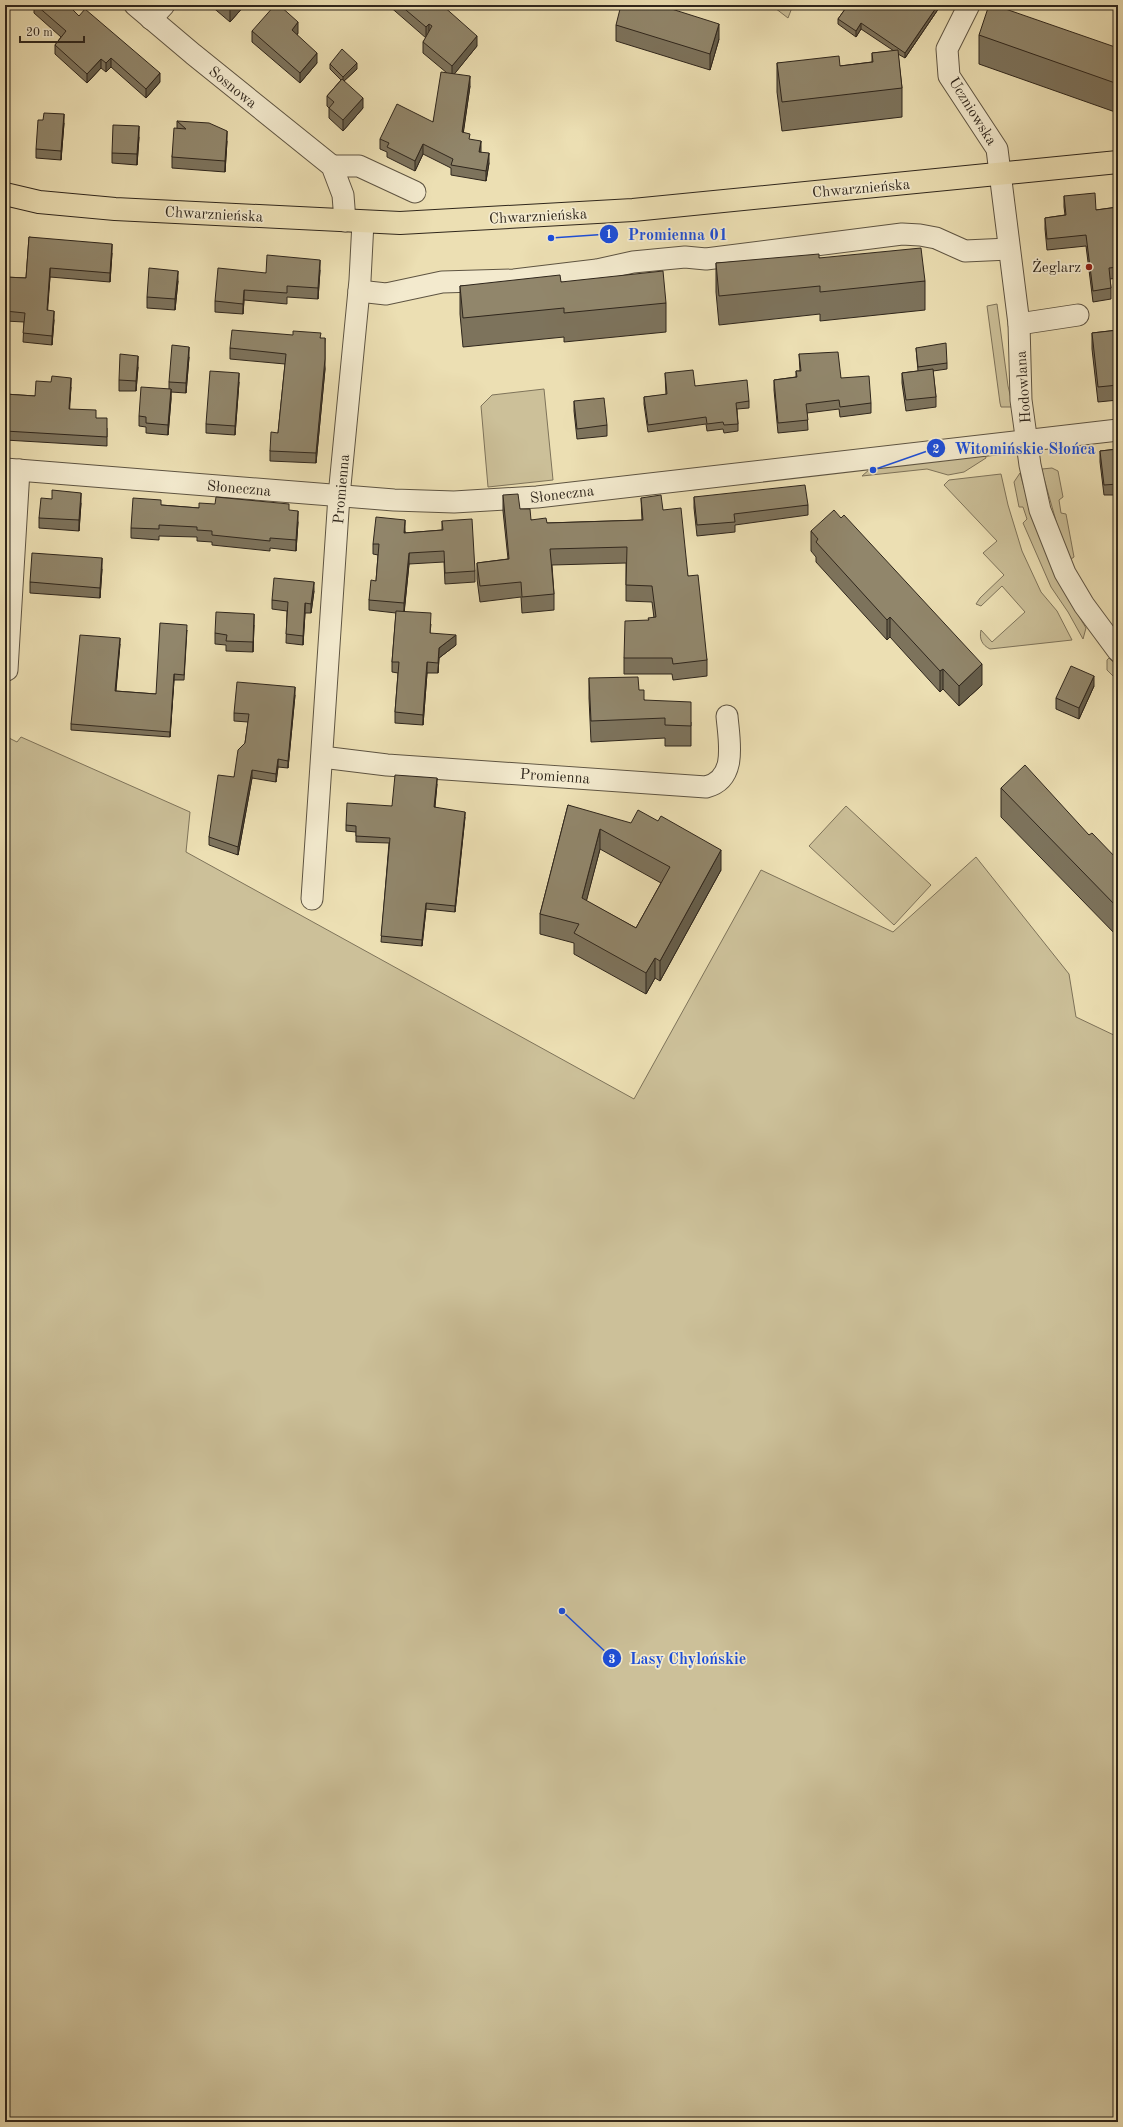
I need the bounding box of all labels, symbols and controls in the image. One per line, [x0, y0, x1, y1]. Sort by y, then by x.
scale bar [20, 18, 84, 44]
text: 20 m [26, 27, 53, 39]
street label: Sosnowa [205, 64, 259, 112]
street label: Uczniowska [945, 75, 999, 149]
street label: Chwarznieńska [811, 178, 911, 201]
street label: Chwarznieńska [164, 205, 264, 226]
street label: Chwarznieńska [489, 207, 588, 228]
callout: Promienna 01 [599, 220, 736, 248]
text: Promienna 01 [628, 228, 728, 244]
text: 1 [606, 229, 612, 241]
place label: Żeglarz [1032, 258, 1081, 276]
marker: Żeglarz [1084, 262, 1094, 272]
street label: Hodowlana [1014, 349, 1035, 424]
callout: Witomińskie Słońca [926, 434, 1103, 462]
text: Witomińskie Słońca [954, 442, 1096, 458]
text: 2 [933, 444, 940, 456]
street label: Promienna [332, 453, 353, 525]
street label: Słoneczna [206, 479, 272, 500]
street label: Słoneczna [529, 484, 596, 507]
street label: Promienna [519, 768, 591, 787]
callout: Lasy Chylońskie [602, 1644, 755, 1672]
text: Lasy Chylońskie [630, 1652, 746, 1668]
text: 3 [609, 1654, 616, 1666]

